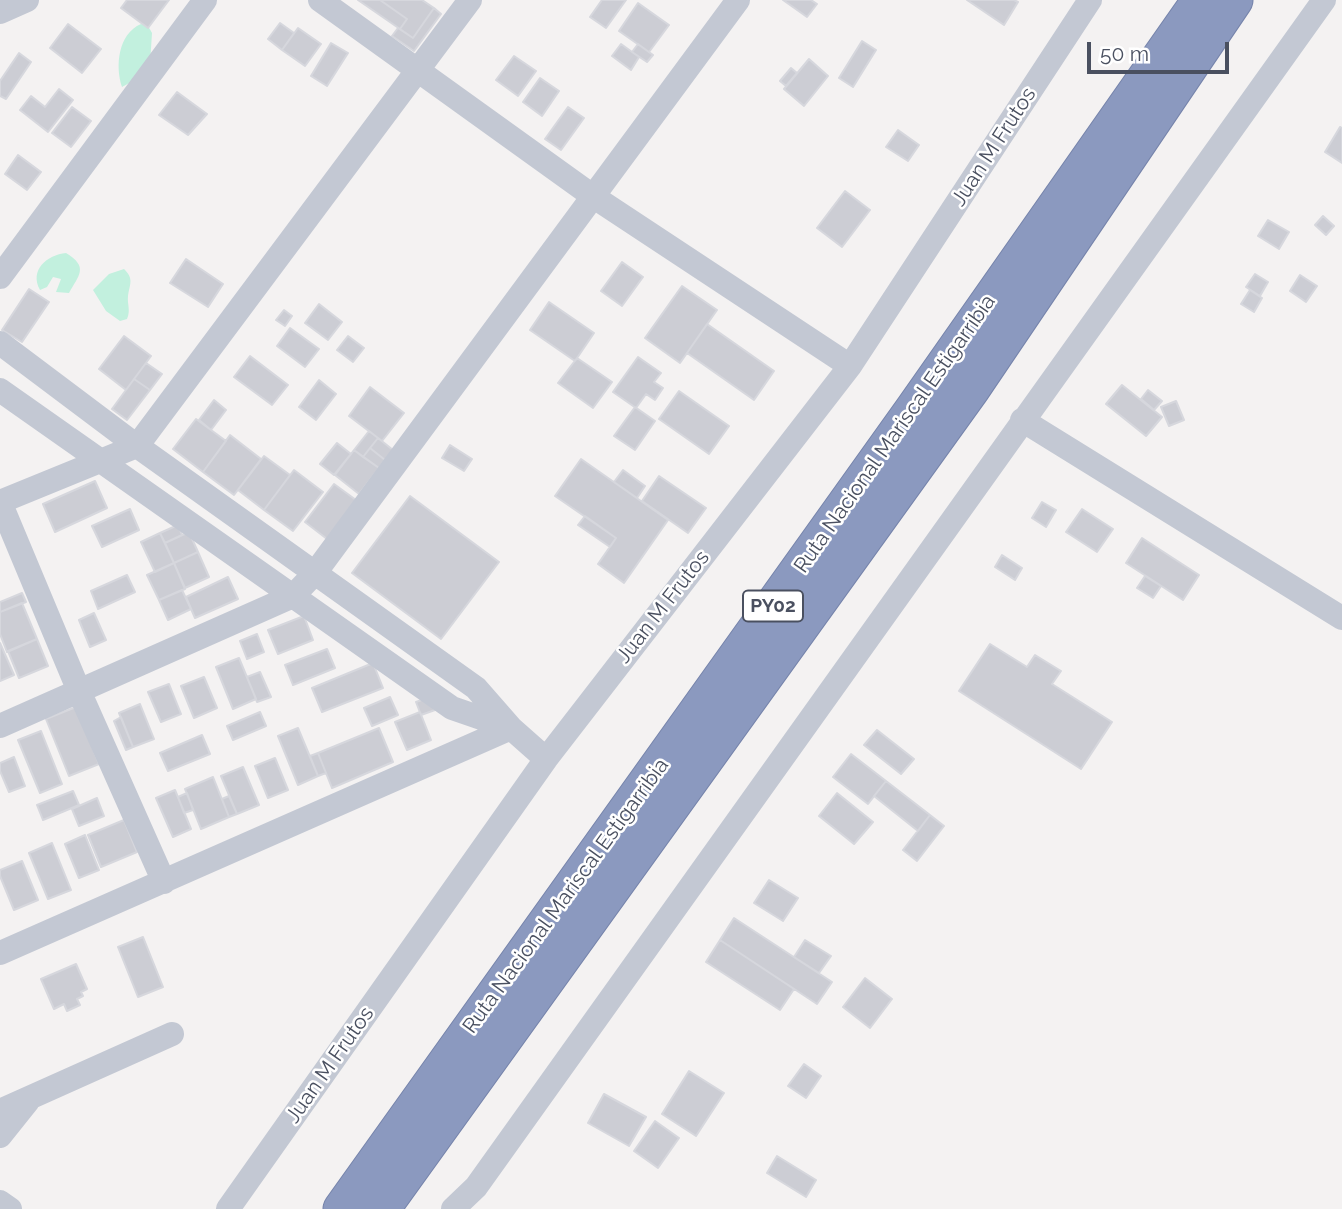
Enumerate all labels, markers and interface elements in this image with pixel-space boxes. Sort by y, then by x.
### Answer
scale bar [1090,28,1232,72]
text: 50 m [1100,41,1149,66]
street label: Juan M Frutos [946,83,1042,211]
street label: Ruta Nacional Mariscal Estigarribia [789,290,1001,578]
street label: Juan M Frutos [611,546,715,668]
road number: PY02 [743,590,803,622]
street label: Ruta Nacional Mariscal Estigarribia [458,754,674,1038]
street label: Juan M Frutos [281,1002,379,1128]

